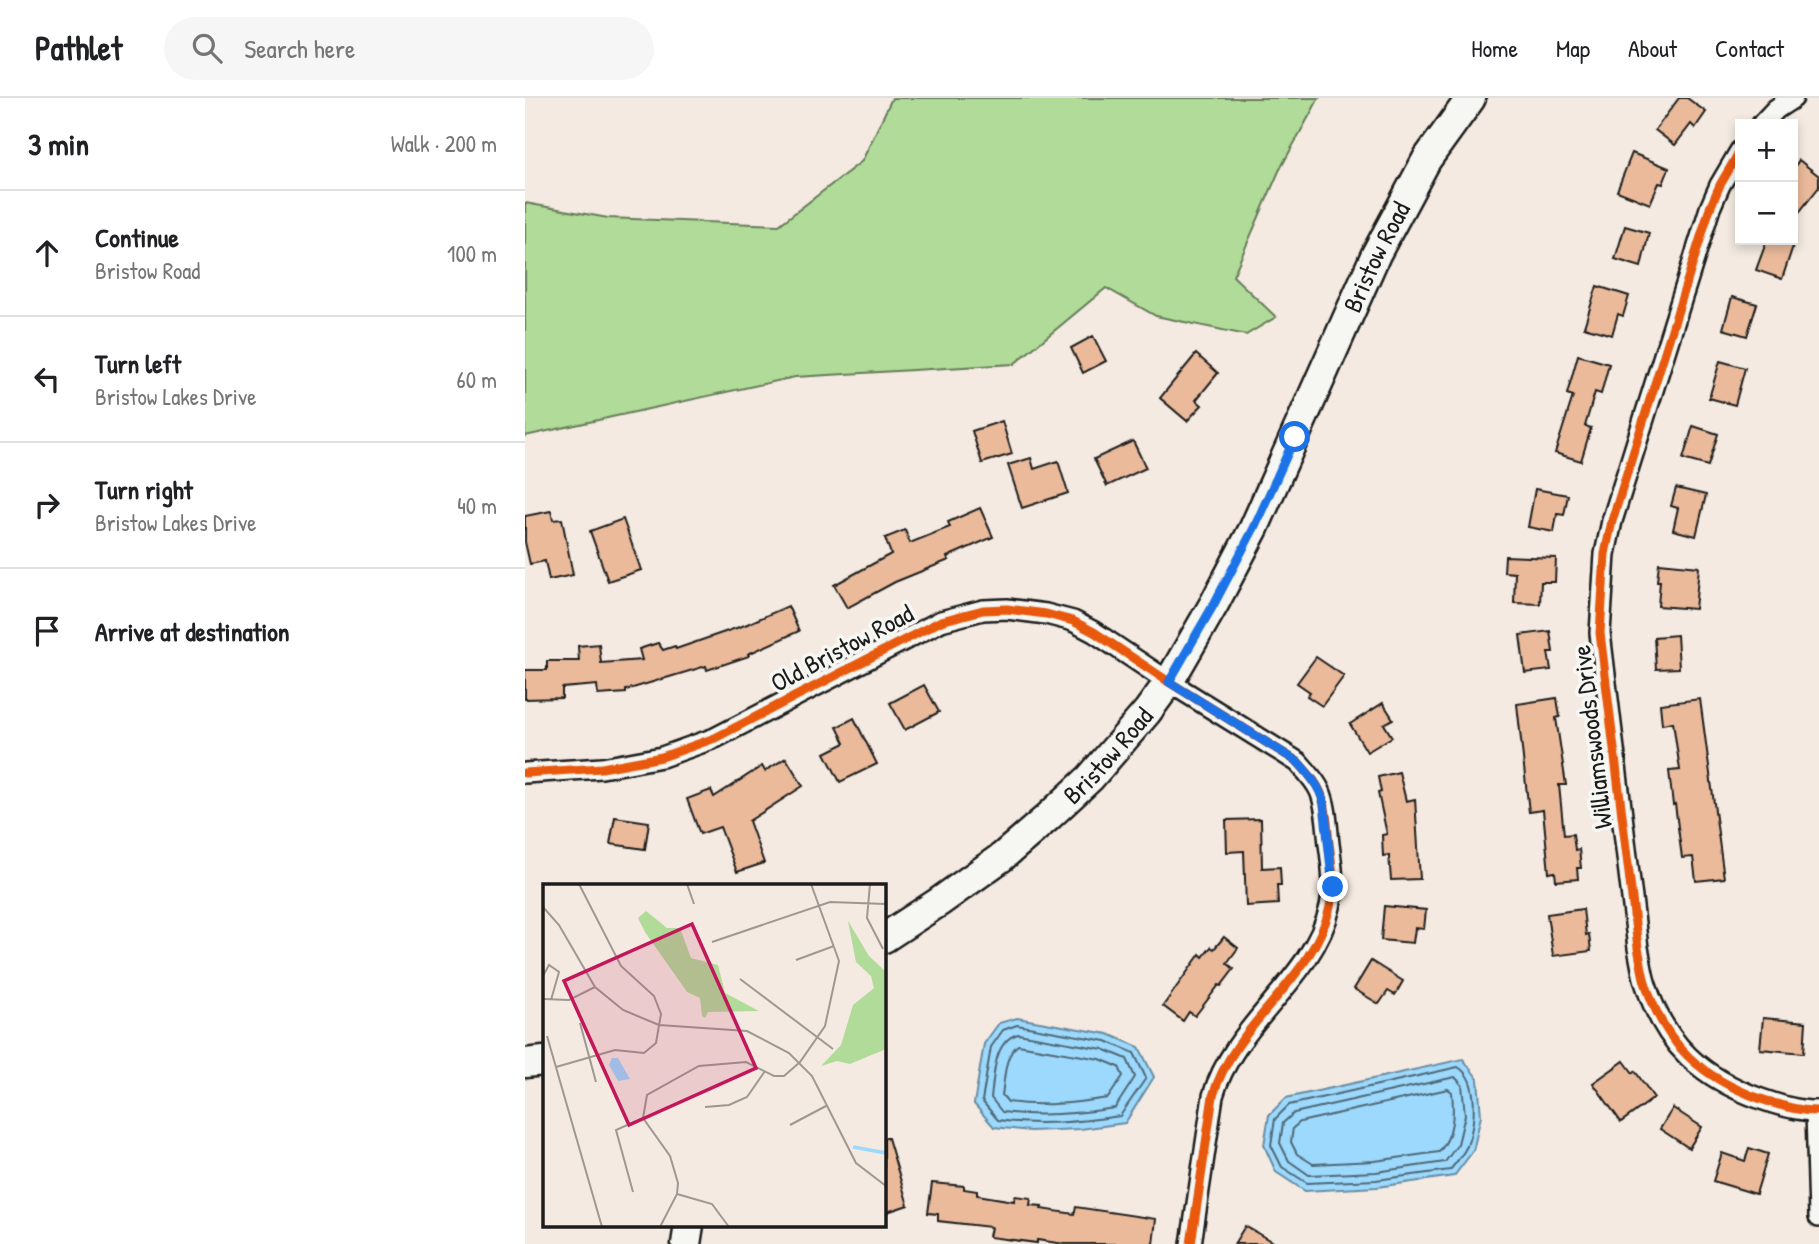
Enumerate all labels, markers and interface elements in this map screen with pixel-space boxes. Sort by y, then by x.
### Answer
search box [164,17,654,80]
text: Pathlet [35,26,122,70]
icon: search [188,29,226,67]
text: Search here [244,31,355,66]
text: Home [1471,32,1518,64]
text: Map [1556,32,1590,64]
text: About [1628,32,1677,64]
text: Contact [1715,32,1784,64]
map controls [1735,119,1798,245]
button: + [1735,119,1798,182]
text: 3 min [28,124,89,164]
text: Walk · 200 m [391,128,497,159]
button: − [1735,182,1798,245]
street label: Bristow Road [1334,195,1418,318]
text: Continue [95,220,179,255]
icon: ahead [28,234,66,272]
text: 100 m [447,238,497,269]
text: Bristow Road [95,255,200,286]
text: Turn left [95,346,181,381]
icon: left [28,360,66,398]
text: 60 m [457,364,497,395]
text: Bristow Lakes Drive [95,381,256,412]
route start [1279,421,1310,452]
text: Turn right [95,472,193,507]
icon: right [28,486,66,524]
text: 40 m [457,490,497,521]
text: Bristow Lakes Drive [95,507,256,538]
street label: Old Bristow Road [764,595,919,700]
icon: arrive [28,612,66,650]
text: Arrive at destination [95,614,290,649]
street label: Williamswoods Drive [1563,643,1620,831]
street label: Bristow Road [1055,700,1160,812]
route end [1317,871,1348,902]
inset map [543,884,885,1226]

